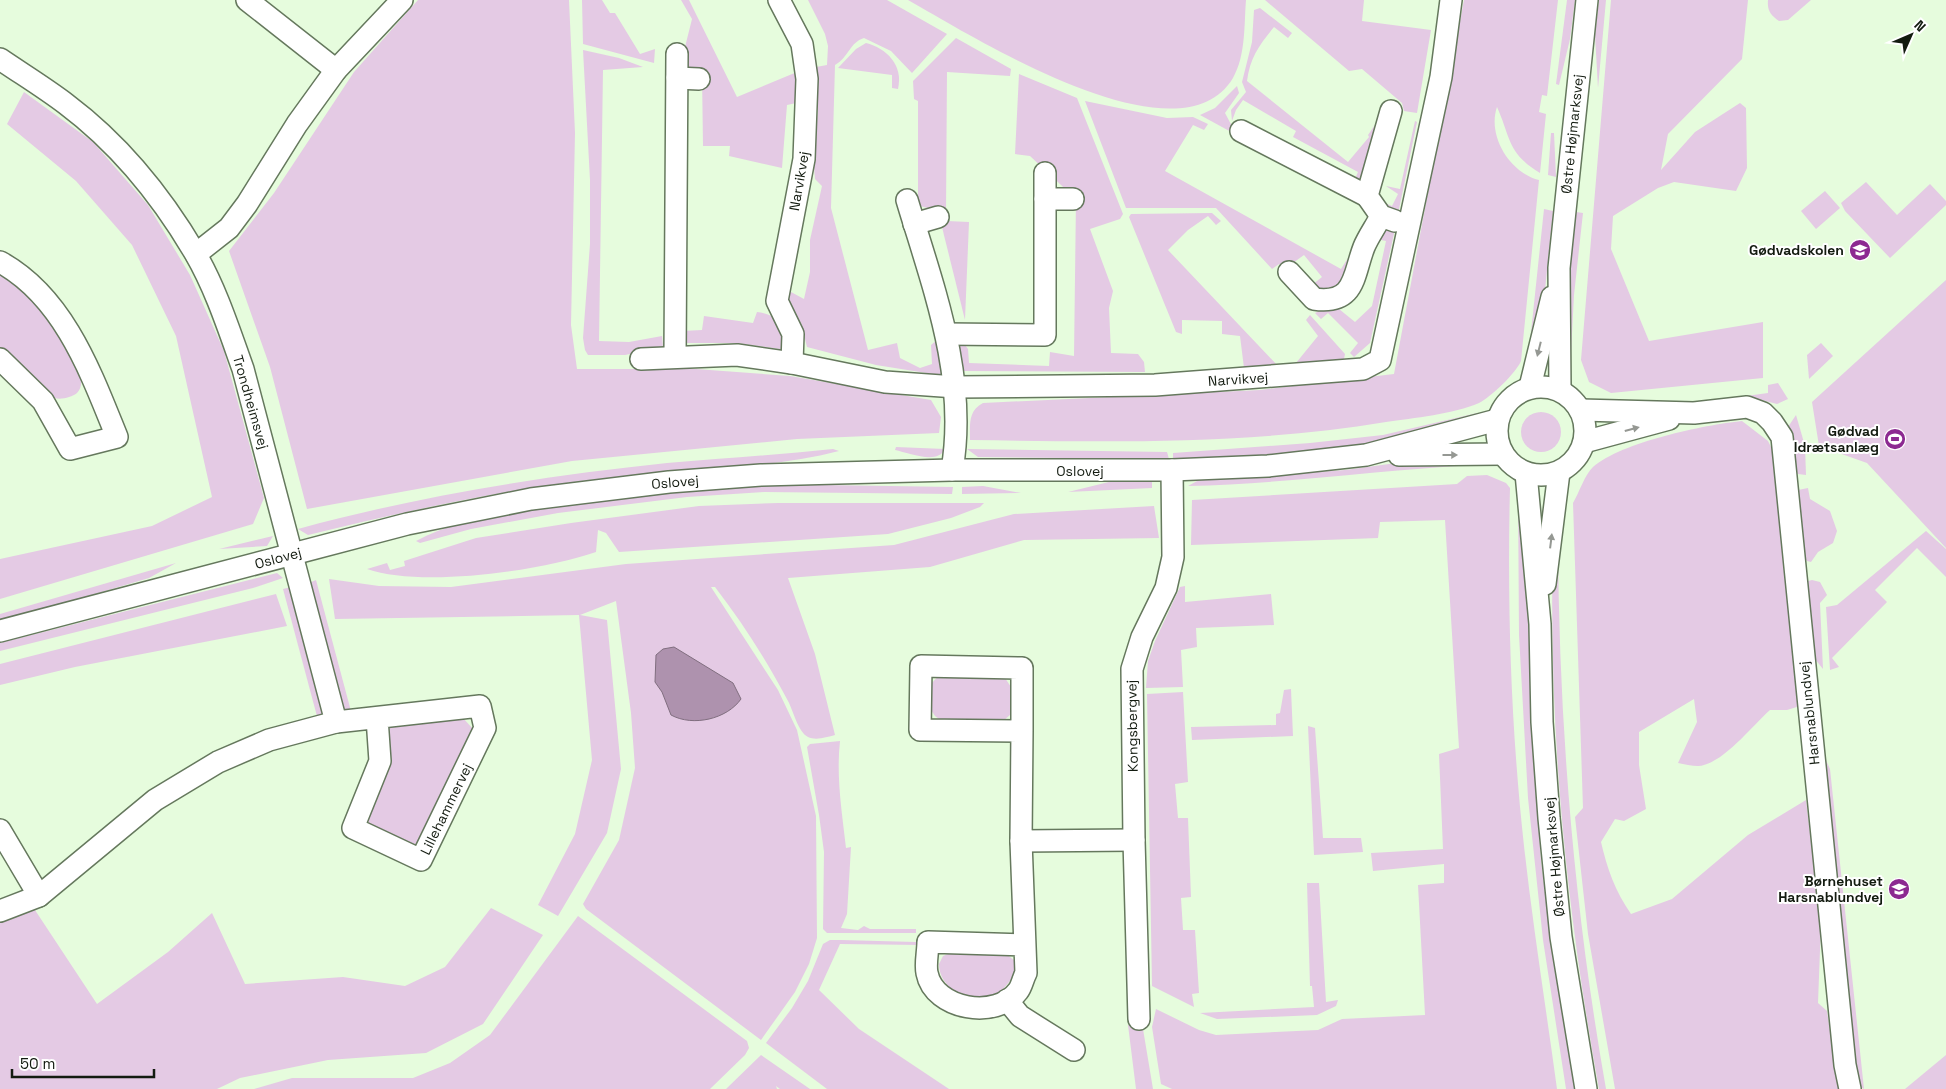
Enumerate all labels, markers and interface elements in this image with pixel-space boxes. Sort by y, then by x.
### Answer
north arrow [1886,10,1936,60]
text: N [1911,16,1930,35]
street label: Østre Højmarksvej [1557,73,1587,195]
street label: Narvikvej [785,150,813,212]
school or university icon: Gødvadskolen [1848,238,1872,262]
place label: Gødvadskolen [1749,241,1844,259]
one-way arrow [1535,342,1543,357]
street label: Trondheimsvej [229,353,273,451]
street label: Narvikvej [1207,368,1269,390]
place label: Gødvad Idrætsanlæg [1794,422,1879,456]
one-way arrow [1624,425,1639,433]
sports icon: Gødvad Idrætsanlæg [1883,427,1907,451]
one-way arrow [1442,450,1458,458]
street label: Oslovej [1056,462,1104,480]
street label: Oslovej [651,471,699,493]
one-way arrow [1547,532,1555,548]
street label: Oslovej [253,543,303,573]
street label: Harsnablundvej [1795,660,1823,766]
street label: Kongsbergvej [1122,680,1142,772]
street label: Lillehammervej [416,760,476,858]
street label: Østre Højmarksvej [1540,796,1568,918]
place label: Børnehuset Harsnablundvej [1778,872,1883,906]
school or university icon: Børnehuset Harsnablundvej [1887,877,1911,901]
scale bar [12,1046,155,1078]
text: 50 m [20,1054,55,1073]

